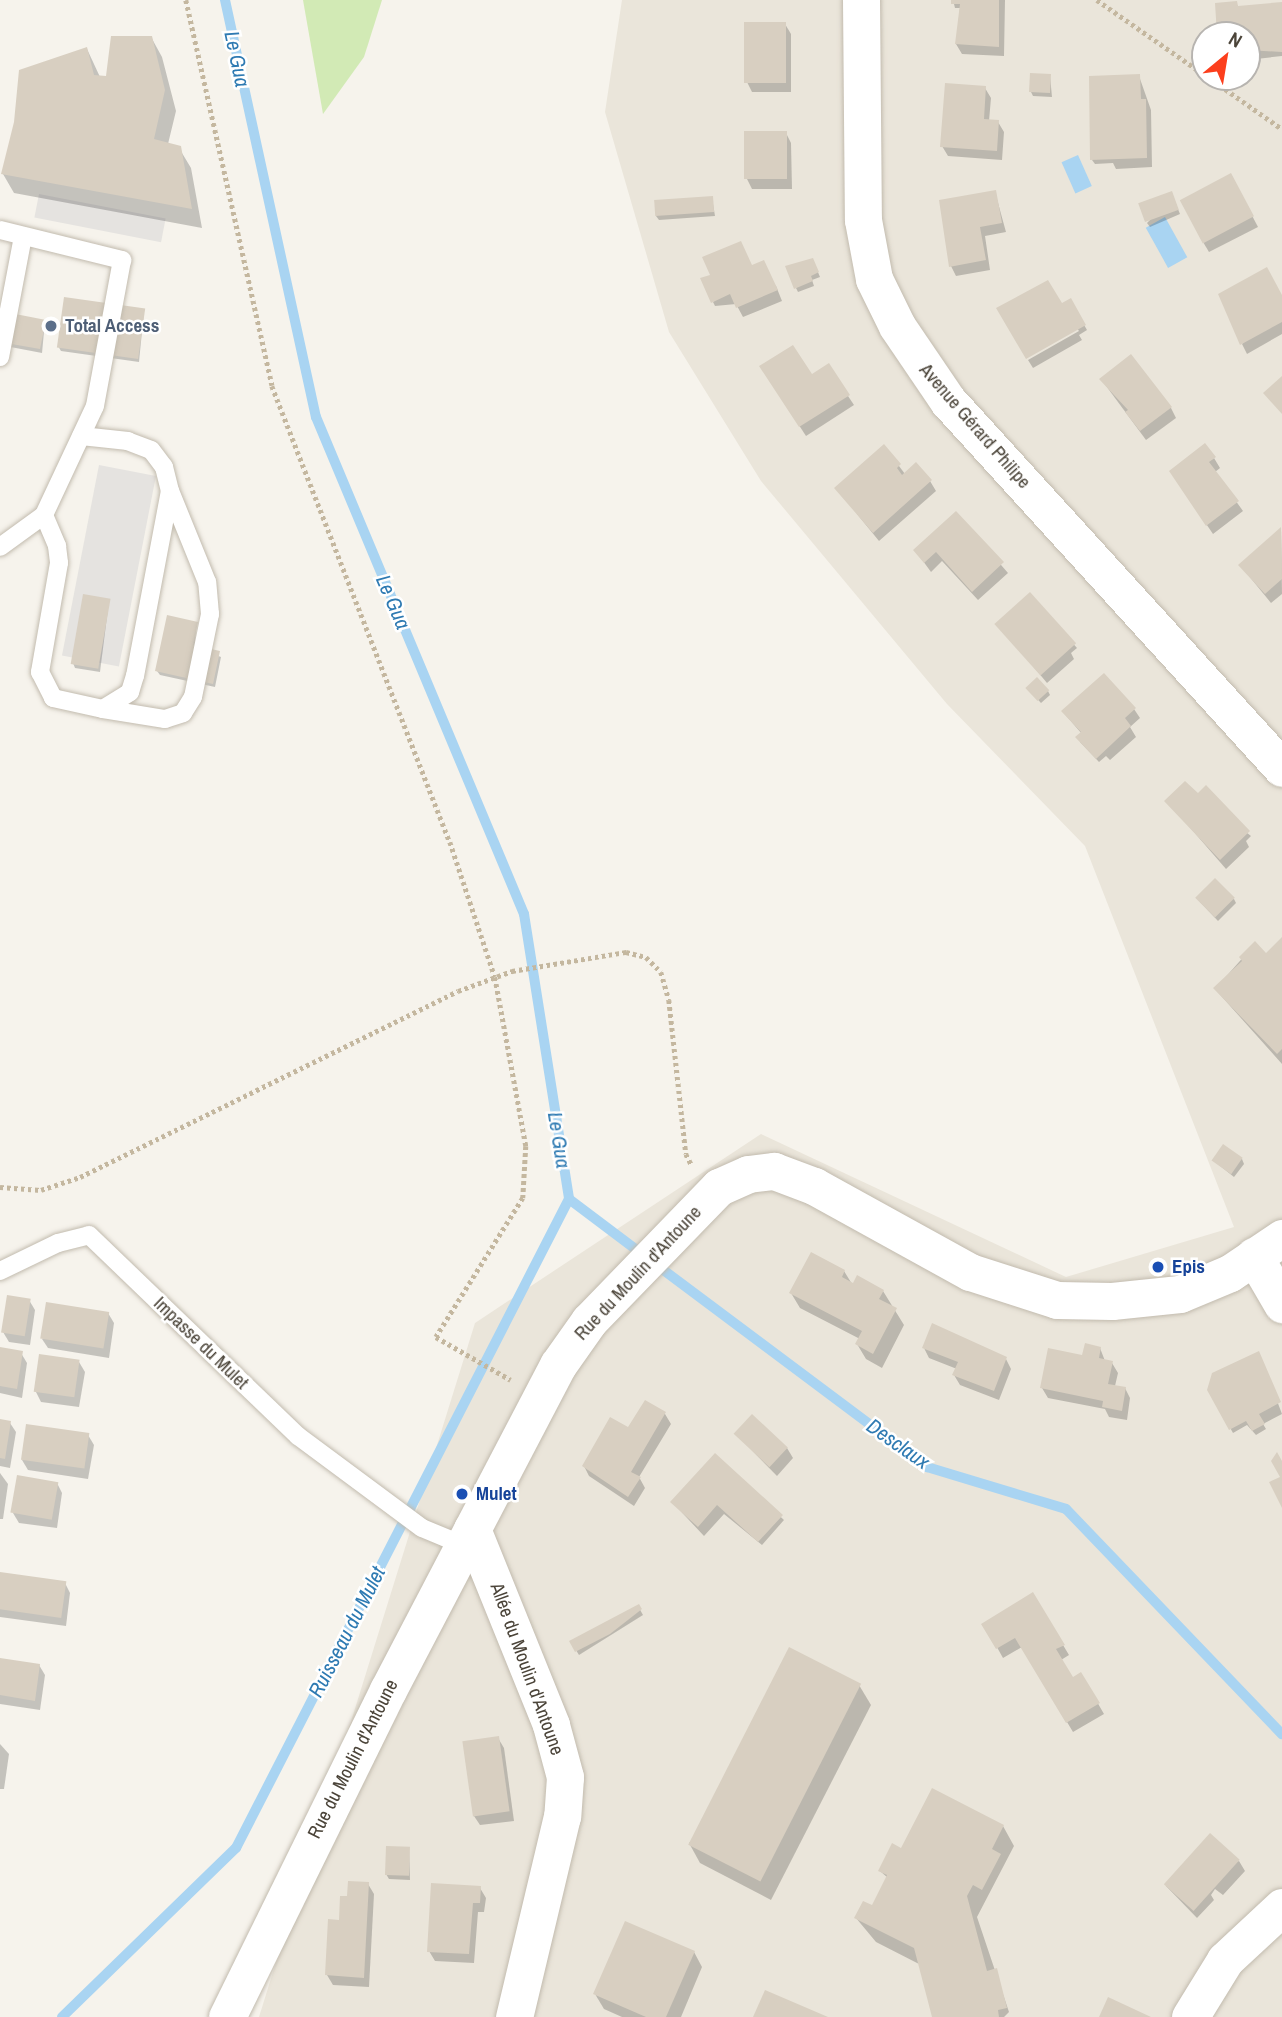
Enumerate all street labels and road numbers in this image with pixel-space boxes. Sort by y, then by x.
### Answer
street label: Avenue Gérard Philipe [914,359,1036,493]
street label: Rue du Moulin d'Antoune [570,1201,706,1345]
street label: Impasse du Mulet [149,1292,253,1394]
street label: Allée du Moulin d'Antoune [485,1580,569,1758]
street label: Rue du Moulin d'Antoune [303,1676,403,1842]

